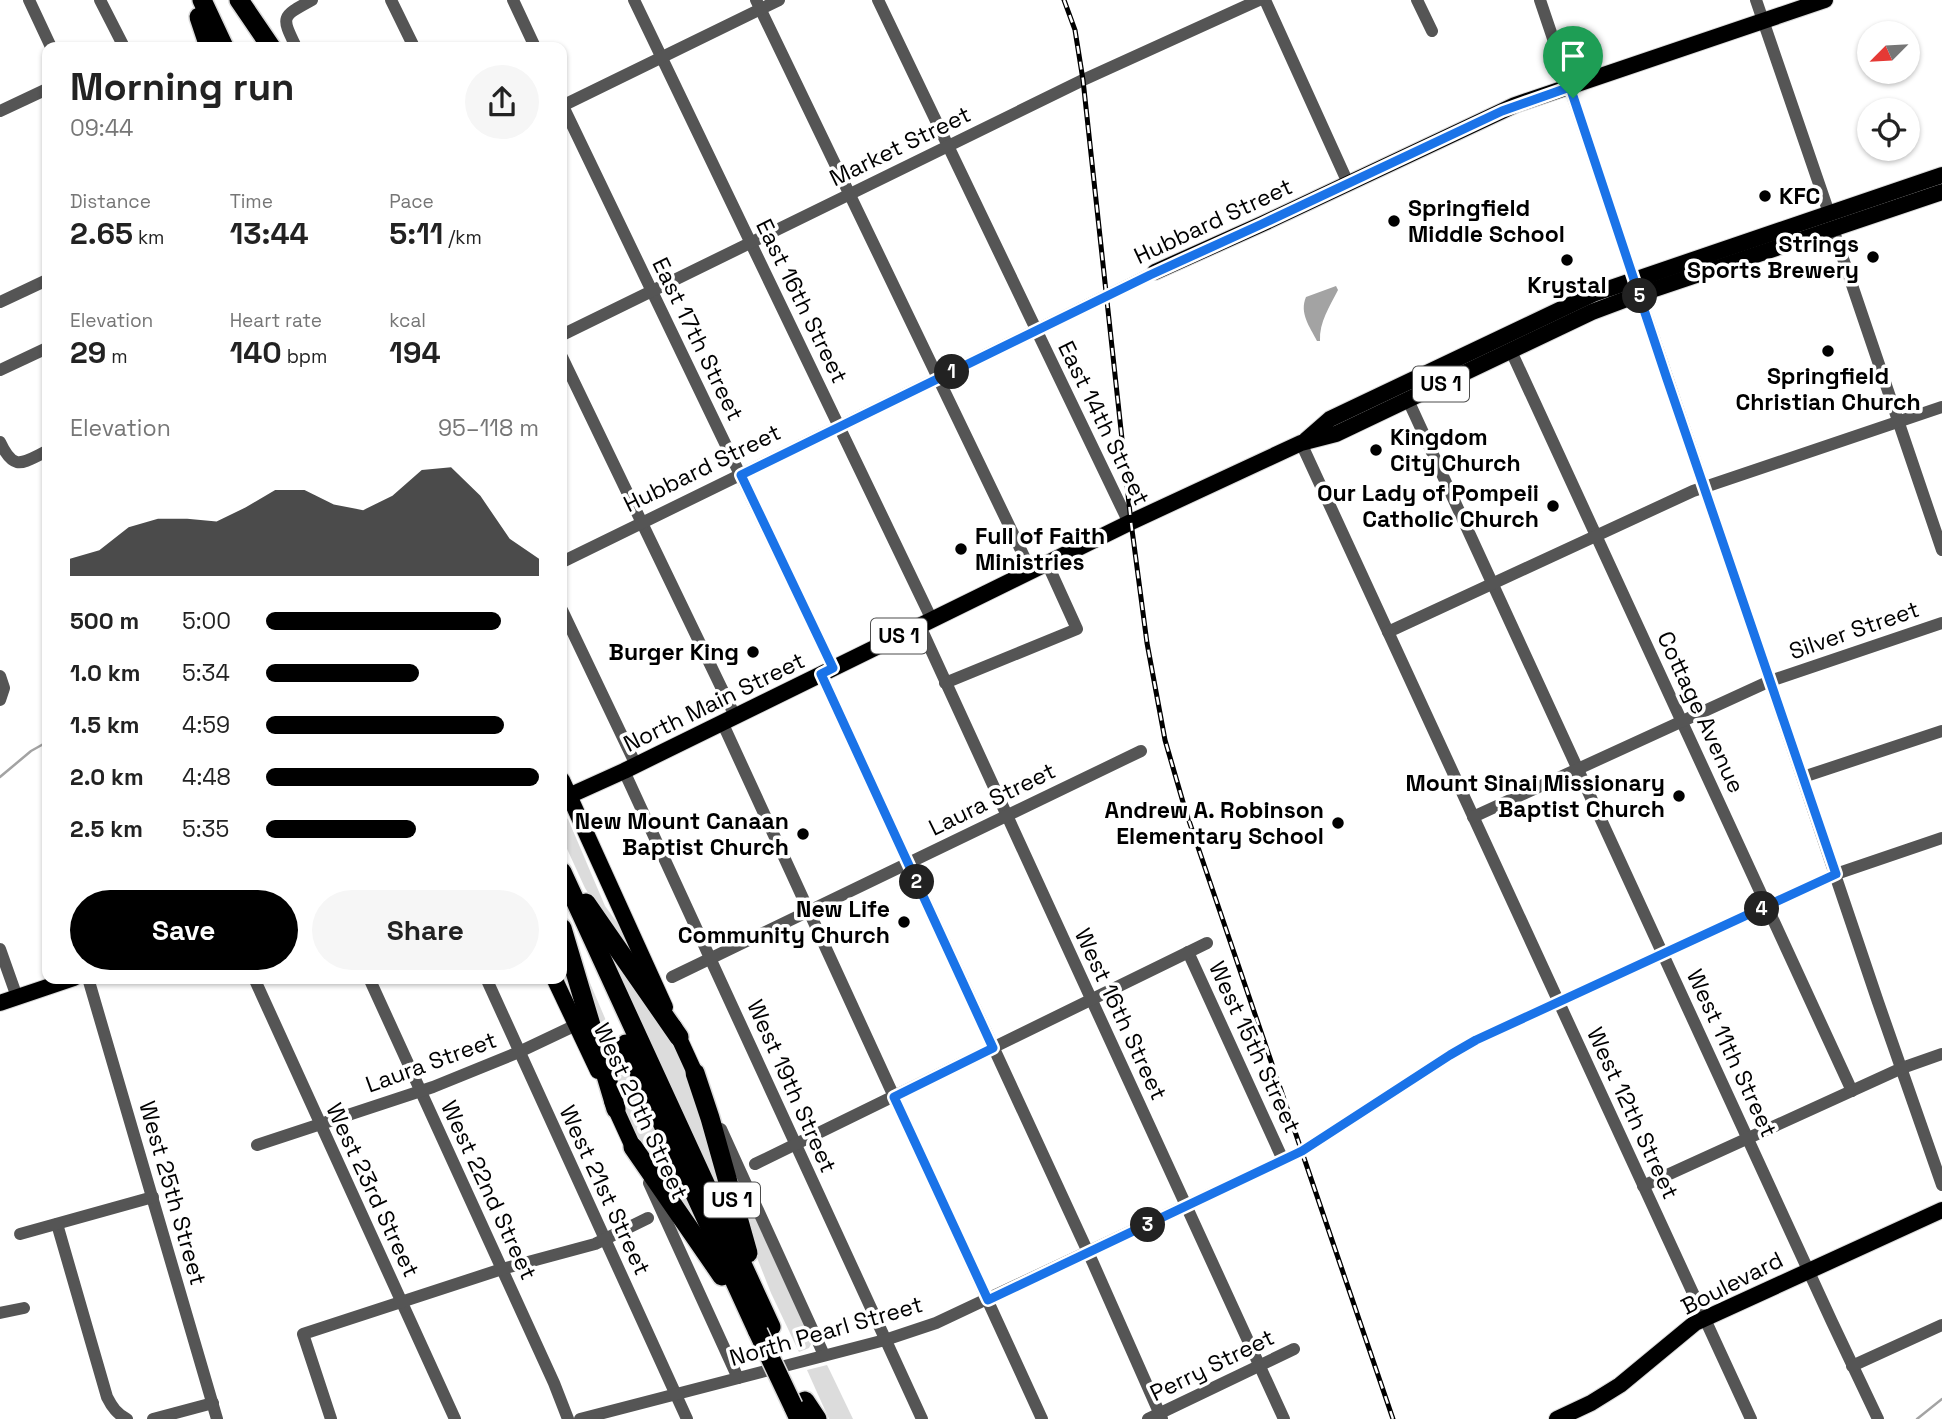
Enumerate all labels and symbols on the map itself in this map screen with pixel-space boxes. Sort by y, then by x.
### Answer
north arrow [1857,21,1920,84]
pin [1543,26,1603,98]
street label: Market Street [824,99,976,193]
street label: Hubbard Street [1129,171,1297,271]
place label: KFC [1779,181,1820,211]
marker: KFC [1757,188,1773,204]
place label: Springfield Middle School [1408,193,1565,249]
marker: Springfield Middle School [1386,213,1402,229]
street label: East 16th Street [749,214,855,388]
place label: Strings Sports Brewery [1687,229,1859,285]
marker: Strings Sports Brewery [1865,249,1881,265]
street label: East 17th Street [646,252,750,426]
marker: Krystal [1559,252,1575,268]
place label: Krystal [1527,270,1607,300]
pin: 5 [1622,278,1658,314]
street label: East 14th Street [1051,336,1157,510]
marker: Springfield Christian Church [1820,343,1836,359]
pin: 1 [934,354,970,390]
place label: Springfield Christian Church [1735,361,1921,417]
road number: US 1 [1413,366,1469,402]
street label: Hubbard Street [618,417,786,519]
place label: Kingdom City Church [1390,422,1521,478]
marker: Kingdom City Church [1368,442,1384,458]
place label: Our Lady of Pompeii Catholic Church [1317,478,1539,534]
marker: Our Lady of Pompeii Catholic Church [1545,498,1561,514]
place label: Full of Faith Ministries [975,521,1105,577]
marker: Full of Faith Ministries [953,541,969,557]
street label: Silver Street [1785,594,1923,666]
road number: US 1 [871,618,927,654]
street label: Cottage Avenue [1650,626,1752,798]
place label: Burger King [609,637,739,667]
marker: Burger King [745,644,761,660]
street label: North Main Street [619,645,809,759]
street label: Laura Street [924,755,1060,843]
place label: Mount Sinai Missionary Baptist Church [1405,768,1665,824]
marker: Mount Sinai Missionary Baptist Church [1671,788,1687,804]
place label: Andrew A. Robinson Elementary School [1105,795,1324,851]
place label: New Mount Canaan Baptist Church [575,806,789,862]
marker: Andrew A. Robinson Elementary School [1330,815,1346,831]
marker: New Mount Canaan Baptist Church [795,826,811,842]
pin: 2 [900,864,934,900]
pin: 4 [1744,892,1780,926]
place label: New Life Community Church [678,894,890,950]
marker: New Life Community Church [896,914,912,930]
street label: West 16th Street [1068,923,1174,1105]
street label: West 15th Street [1202,956,1308,1138]
street label: West 11th Street [1680,964,1784,1142]
street label: West 19th Street [740,995,844,1177]
street label: West 20th Street [587,1018,695,1204]
street label: West 12th Street [1580,1022,1686,1204]
street label: Laura Street [361,1024,501,1100]
street label: West 22nd Street [434,1095,544,1285]
street label: West 25th Street [132,1097,214,1289]
street label: West 23rd Street [320,1098,426,1282]
street label: West 21st Street [553,1100,657,1280]
road number: US 1 [704,1182,760,1218]
pin: 3 [1130,1208,1166,1242]
street label: Boulevard [1676,1245,1788,1321]
street label: North Pearl Street [726,1289,926,1373]
street label: Perry Street [1145,1322,1279,1408]

